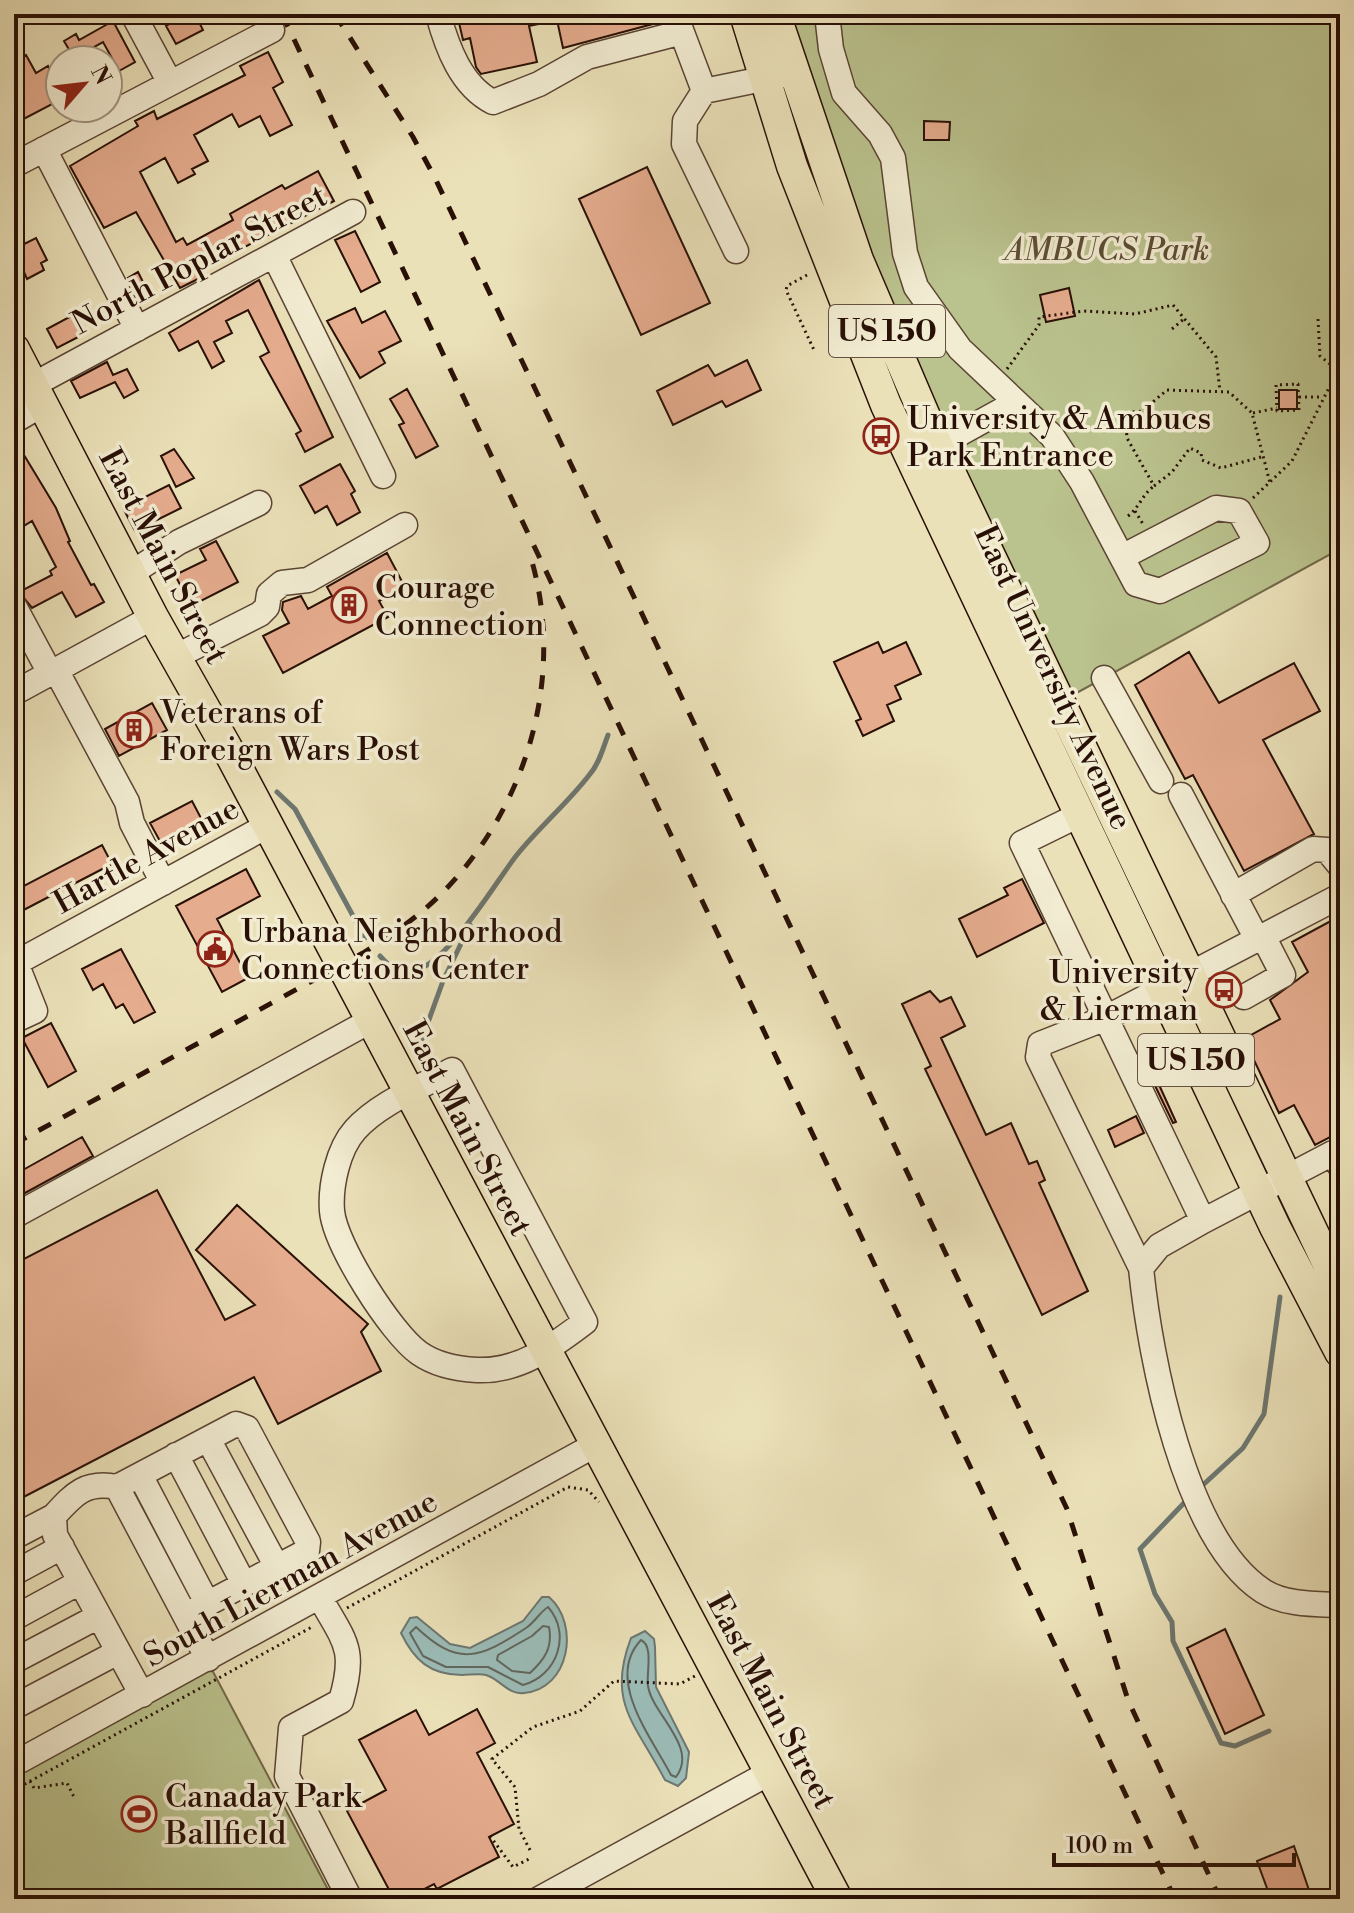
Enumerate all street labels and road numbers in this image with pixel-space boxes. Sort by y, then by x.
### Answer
street label: North Poplar Street [65,176,334,344]
road number: US 150 [829,305,945,357]
street label: East Main Street [90,442,237,671]
street label: East University Avenue [965,519,1141,836]
street label: Hartle Avenue [47,788,246,923]
street label: East Main Street [394,1014,541,1243]
road number: US 150 [1138,1034,1254,1086]
street label: South Lierman Avenue [137,1481,444,1676]
street label: East Main Street [698,1587,845,1816]

